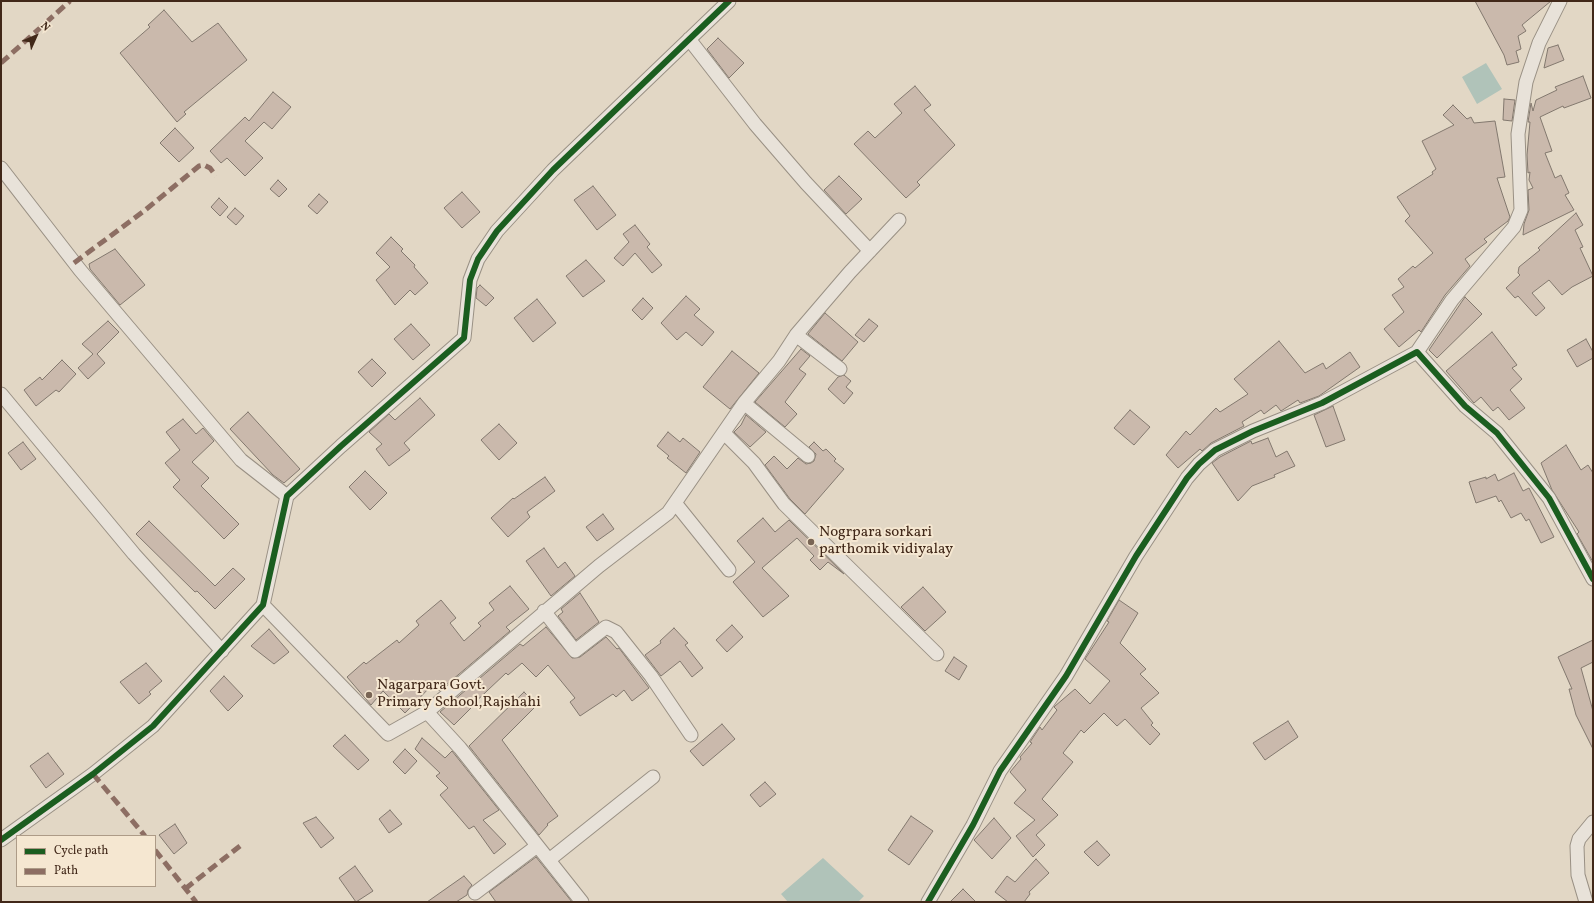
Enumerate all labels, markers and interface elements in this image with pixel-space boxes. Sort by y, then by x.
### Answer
north arrow [16,16,56,56]
text: N [37,19,53,35]
place label: Nogrpara sorkari parthomik vidiyalay [819,524,953,559]
marker: Nogrpara sorkari parthomik vidiyalay [806,537,816,547]
place label: Nagarpara Govt. Primary School,Rajshahi [377,677,541,712]
marker: Nagarpara Govt. Primary School,Rajshahi [364,690,374,700]
legend [16,835,156,887]
text: Cycle path [54,843,109,859]
text: Path [54,863,78,879]

